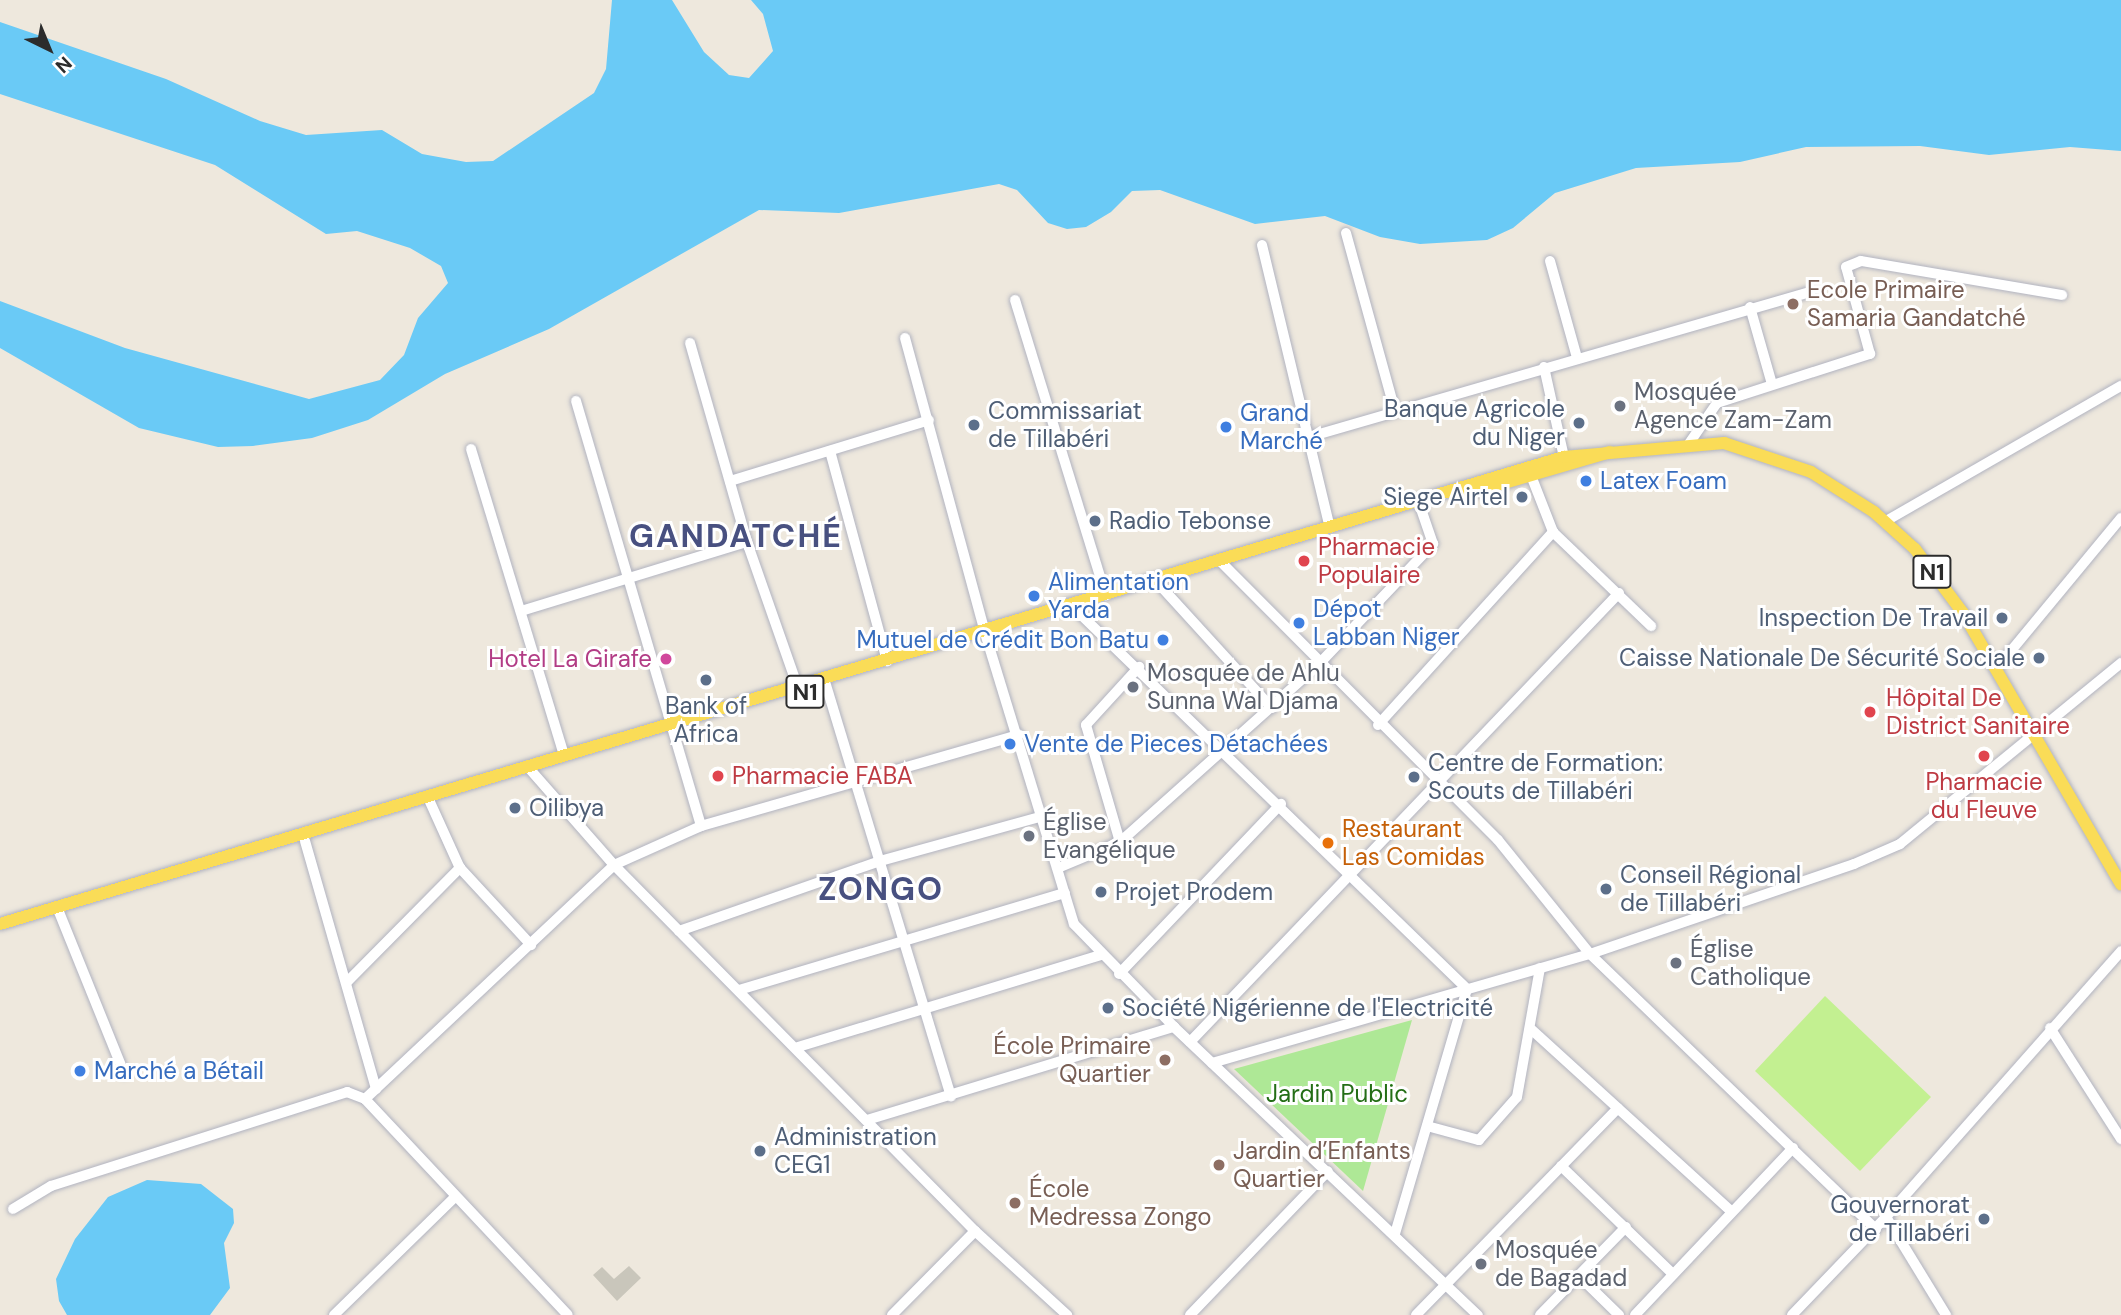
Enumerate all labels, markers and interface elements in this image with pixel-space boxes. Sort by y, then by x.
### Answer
north arrow [14,14,84,84]
text: N [50,51,77,79]
place label: Ecole Primaire Samaria Gandatché [1807,276,2026,332]
marker: Ecole Primaire Samaria Gandatché [1785,296,1801,312]
place label: Mosquée Agence Zam-Zam [1634,378,1832,434]
place label: Banque Agricole du Niger [1384,395,1565,451]
place label: Commissariat de Tillabéri [988,397,1142,453]
marker: Mosquée Agence Zam-Zam [1612,398,1628,414]
place label: Grand Marché [1240,399,1323,455]
marker: Banque Agricole du Niger [1571,415,1587,431]
marker: Commissariat de Tillabéri [966,417,982,433]
marker: Grand Marché [1218,419,1234,435]
place label: Latex Foam [1600,467,1727,495]
marker: Latex Foam [1578,473,1594,489]
place label: Siege Airtel [1383,483,1508,511]
marker: Siege Airtel [1514,489,1530,505]
place label: Radio Tebonse [1109,507,1271,535]
marker: Radio Tebonse [1087,513,1103,529]
district label: GANDATCHÉ [630,517,842,555]
place label: Pharmacie Populaire [1318,533,1435,589]
road number: N1 [1911,552,1953,592]
marker: Pharmacie Populaire [1296,553,1312,569]
place label: Alimentation Yarda [1048,568,1189,624]
marker: Alimentation Yarda [1026,588,1042,604]
place label: Dépot Labban Niger [1313,595,1460,651]
place label: Inspection De Travail [1759,604,1988,632]
marker: Inspection De Travail [1994,610,2010,626]
marker: Dépot Labban Niger [1291,615,1307,631]
place label: Mutuel de Crédit Bon Batu [856,626,1149,654]
marker: Mutuel de Crédit Bon Batu [1155,632,1171,648]
place label: Caisse Nationale De Sécurité Sociale [1619,644,2025,672]
place label: Hotel La Girafe [488,645,652,673]
marker: Caisse Nationale De Sécurité Sociale [2031,650,2047,666]
marker: Hotel La Girafe [658,651,674,667]
place label: Mosquée de Ahlu Sunna Wal Djama [1147,659,1340,715]
marker: Bank of Africa [698,672,714,688]
road number: N1 [784,672,826,712]
marker: Mosquée de Ahlu Sunna Wal Djama [1125,679,1141,695]
place label: Hôpital De District Sanitaire [1886,684,2070,740]
place label: Bank of Africa [665,692,747,748]
marker: Hôpital De District Sanitaire [1860,702,1880,722]
place label: Vente de Pieces Détachées [1024,730,1328,758]
marker: Vente de Pieces Détachées [1002,736,1018,752]
marker: Pharmacie du Fleuve [1976,748,1992,764]
place label: Centre de Formation: Scouts de Tillabéri [1428,749,1663,805]
place label: Pharmacie FABA [732,762,913,790]
marker: Pharmacie FABA [710,768,726,784]
place label: Pharmacie du Fleuve [1925,768,2043,824]
marker: Centre de Formation: Scouts de Tillabéri [1406,769,1422,785]
place label: Oilibya [529,794,604,822]
marker: Oilibya [507,800,523,816]
place label: Église Evangélique [1043,808,1176,864]
place label: Restaurant Las Comidas [1342,815,1485,871]
marker: Église Evangélique [1021,828,1037,844]
marker: Restaurant Las Comidas [1320,835,1336,851]
place label: Conseil Régional de Tillabéri [1620,861,1801,917]
district label: ZONGO [819,870,943,908]
place label: Projet Prodem [1115,878,1273,906]
marker: Conseil Régional de Tillabéri [1598,881,1614,897]
marker: Projet Prodem [1093,884,1109,900]
place label: Église Catholique [1690,935,1811,991]
marker: Église Catholique [1668,955,1684,971]
place label: Société Nigérienne de l'Electricité [1122,994,1493,1022]
marker: Société Nigérienne de l'Electricité [1100,1000,1116,1016]
place label: École Primaire Quartier [993,1032,1151,1088]
marker: École Primaire Quartier [1157,1052,1173,1068]
place label: Marché a Bétail [94,1057,264,1085]
marker: Marché a Bétail [72,1063,88,1079]
park label: Jardin Public [1266,1080,1408,1108]
place label: Administration CEG1 [774,1123,937,1179]
place label: Jardin d’Enfants Quartier [1233,1137,1411,1193]
marker: Administration CEG1 [752,1143,768,1159]
marker: Jardin d’Enfants Quartier [1211,1157,1227,1173]
place label: École Medressa Zongo [1029,1175,1212,1231]
place label: Gouvernorat de Tillabéri [1830,1191,1970,1247]
marker: École Medressa Zongo [1007,1195,1023,1211]
marker: Gouvernorat de Tillabéri [1976,1211,1992,1227]
place label: Mosquée de Bagadad [1495,1236,1627,1292]
marker: Mosquée de Bagadad [1473,1256,1489,1272]

